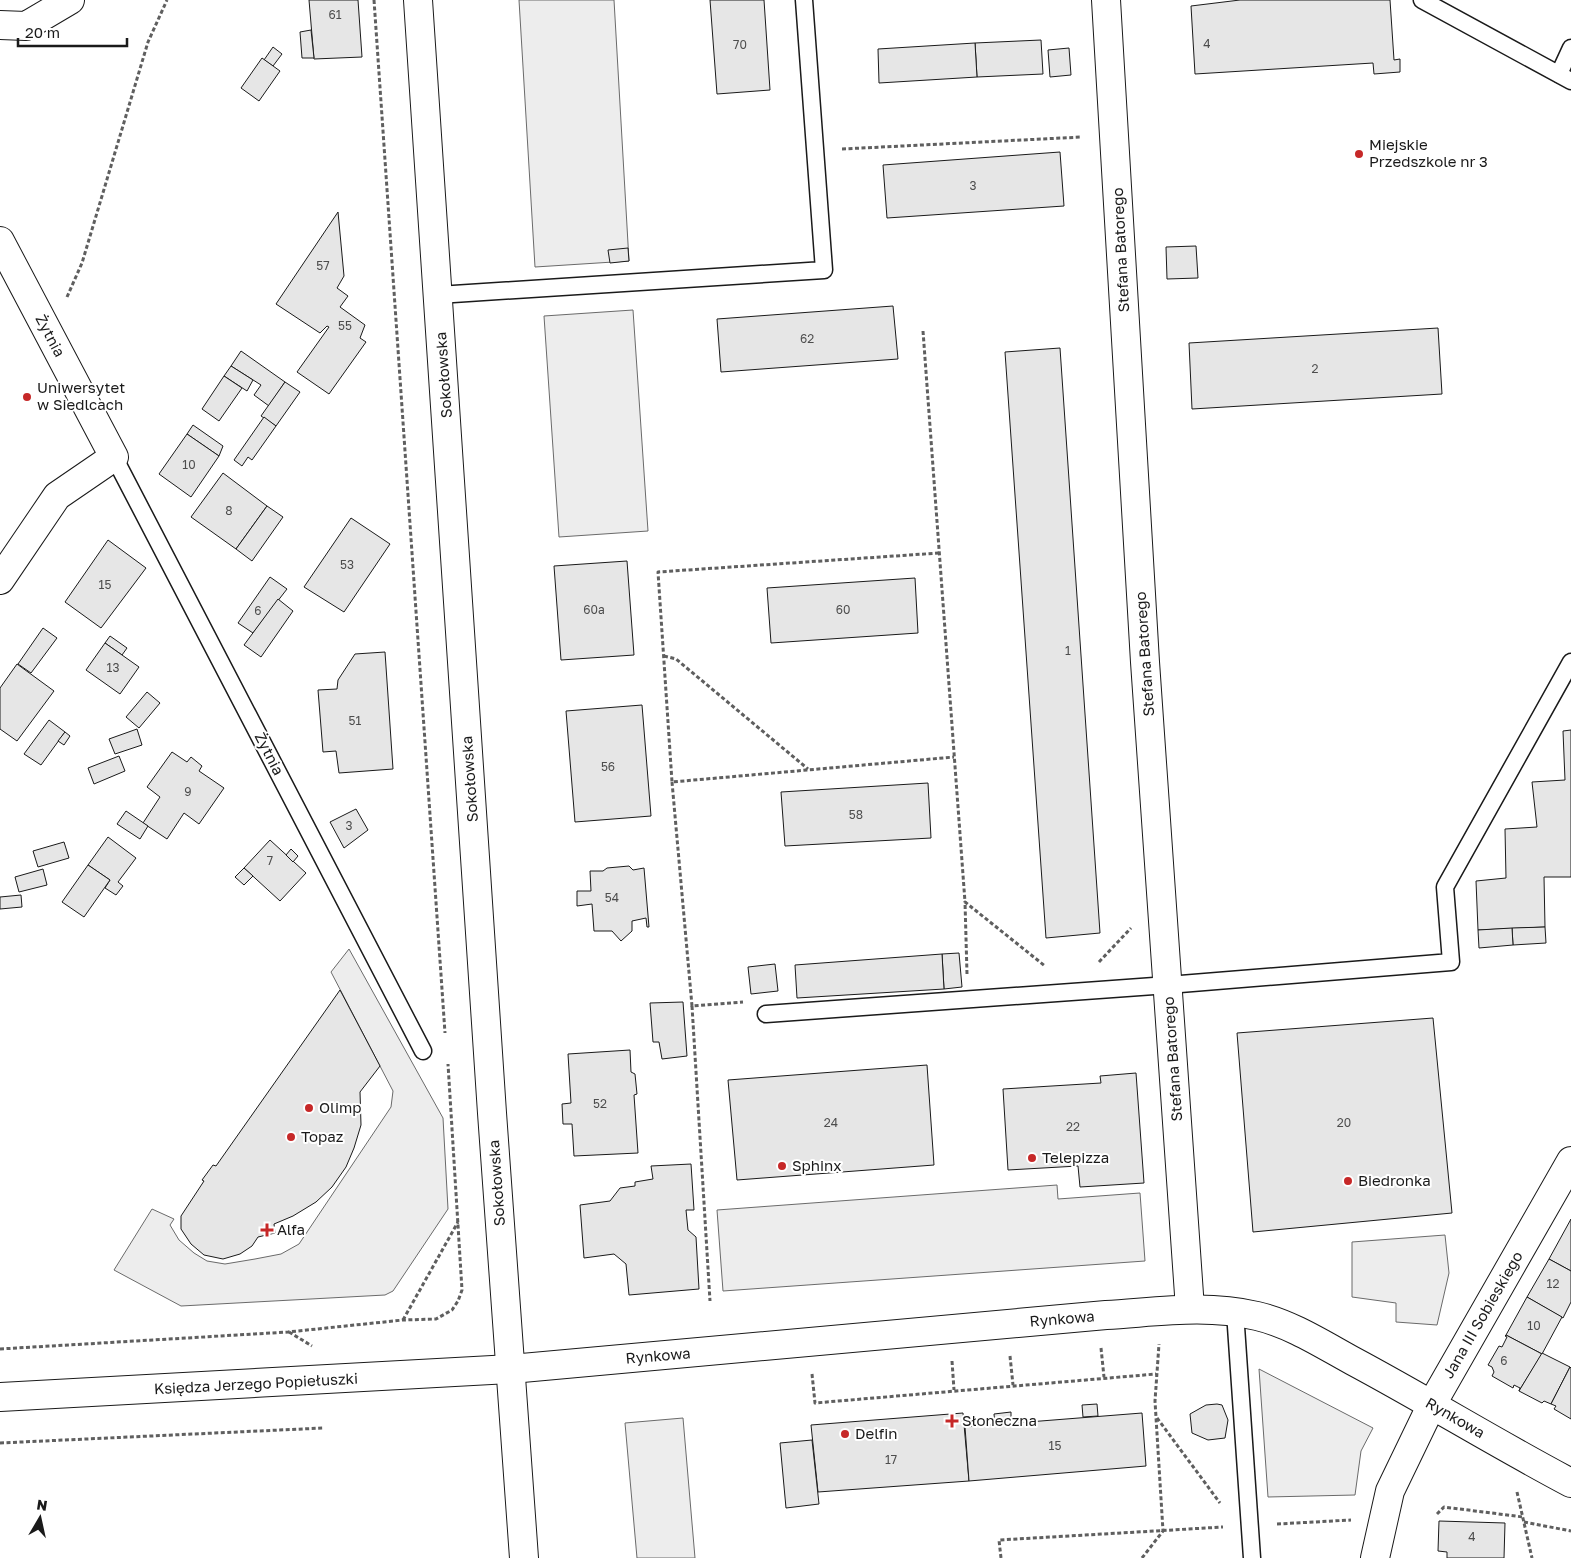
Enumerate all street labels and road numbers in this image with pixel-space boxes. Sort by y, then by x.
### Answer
street label: Stefana Batorego [1108,187,1132,313]
street label: Żytnia [32,311,69,360]
street label: Sokołowska [431,331,455,419]
street label: Stefana Batorego [1131,591,1157,717]
street label: Żytnia [252,729,288,778]
street label: Sokołowska [457,735,481,823]
street label: Stefana Batorego [1159,996,1185,1122]
street label: Sokołowska [484,1139,508,1227]
street label: Jana III Sobieskiego [1438,1248,1526,1381]
street label: Rynkowa [1029,1306,1095,1330]
street label: Rynkowa [625,1343,691,1367]
street label: Księdza Jerzego Popiełuszki [153,1369,358,1397]
street label: Rynkowa [1423,1393,1488,1441]

